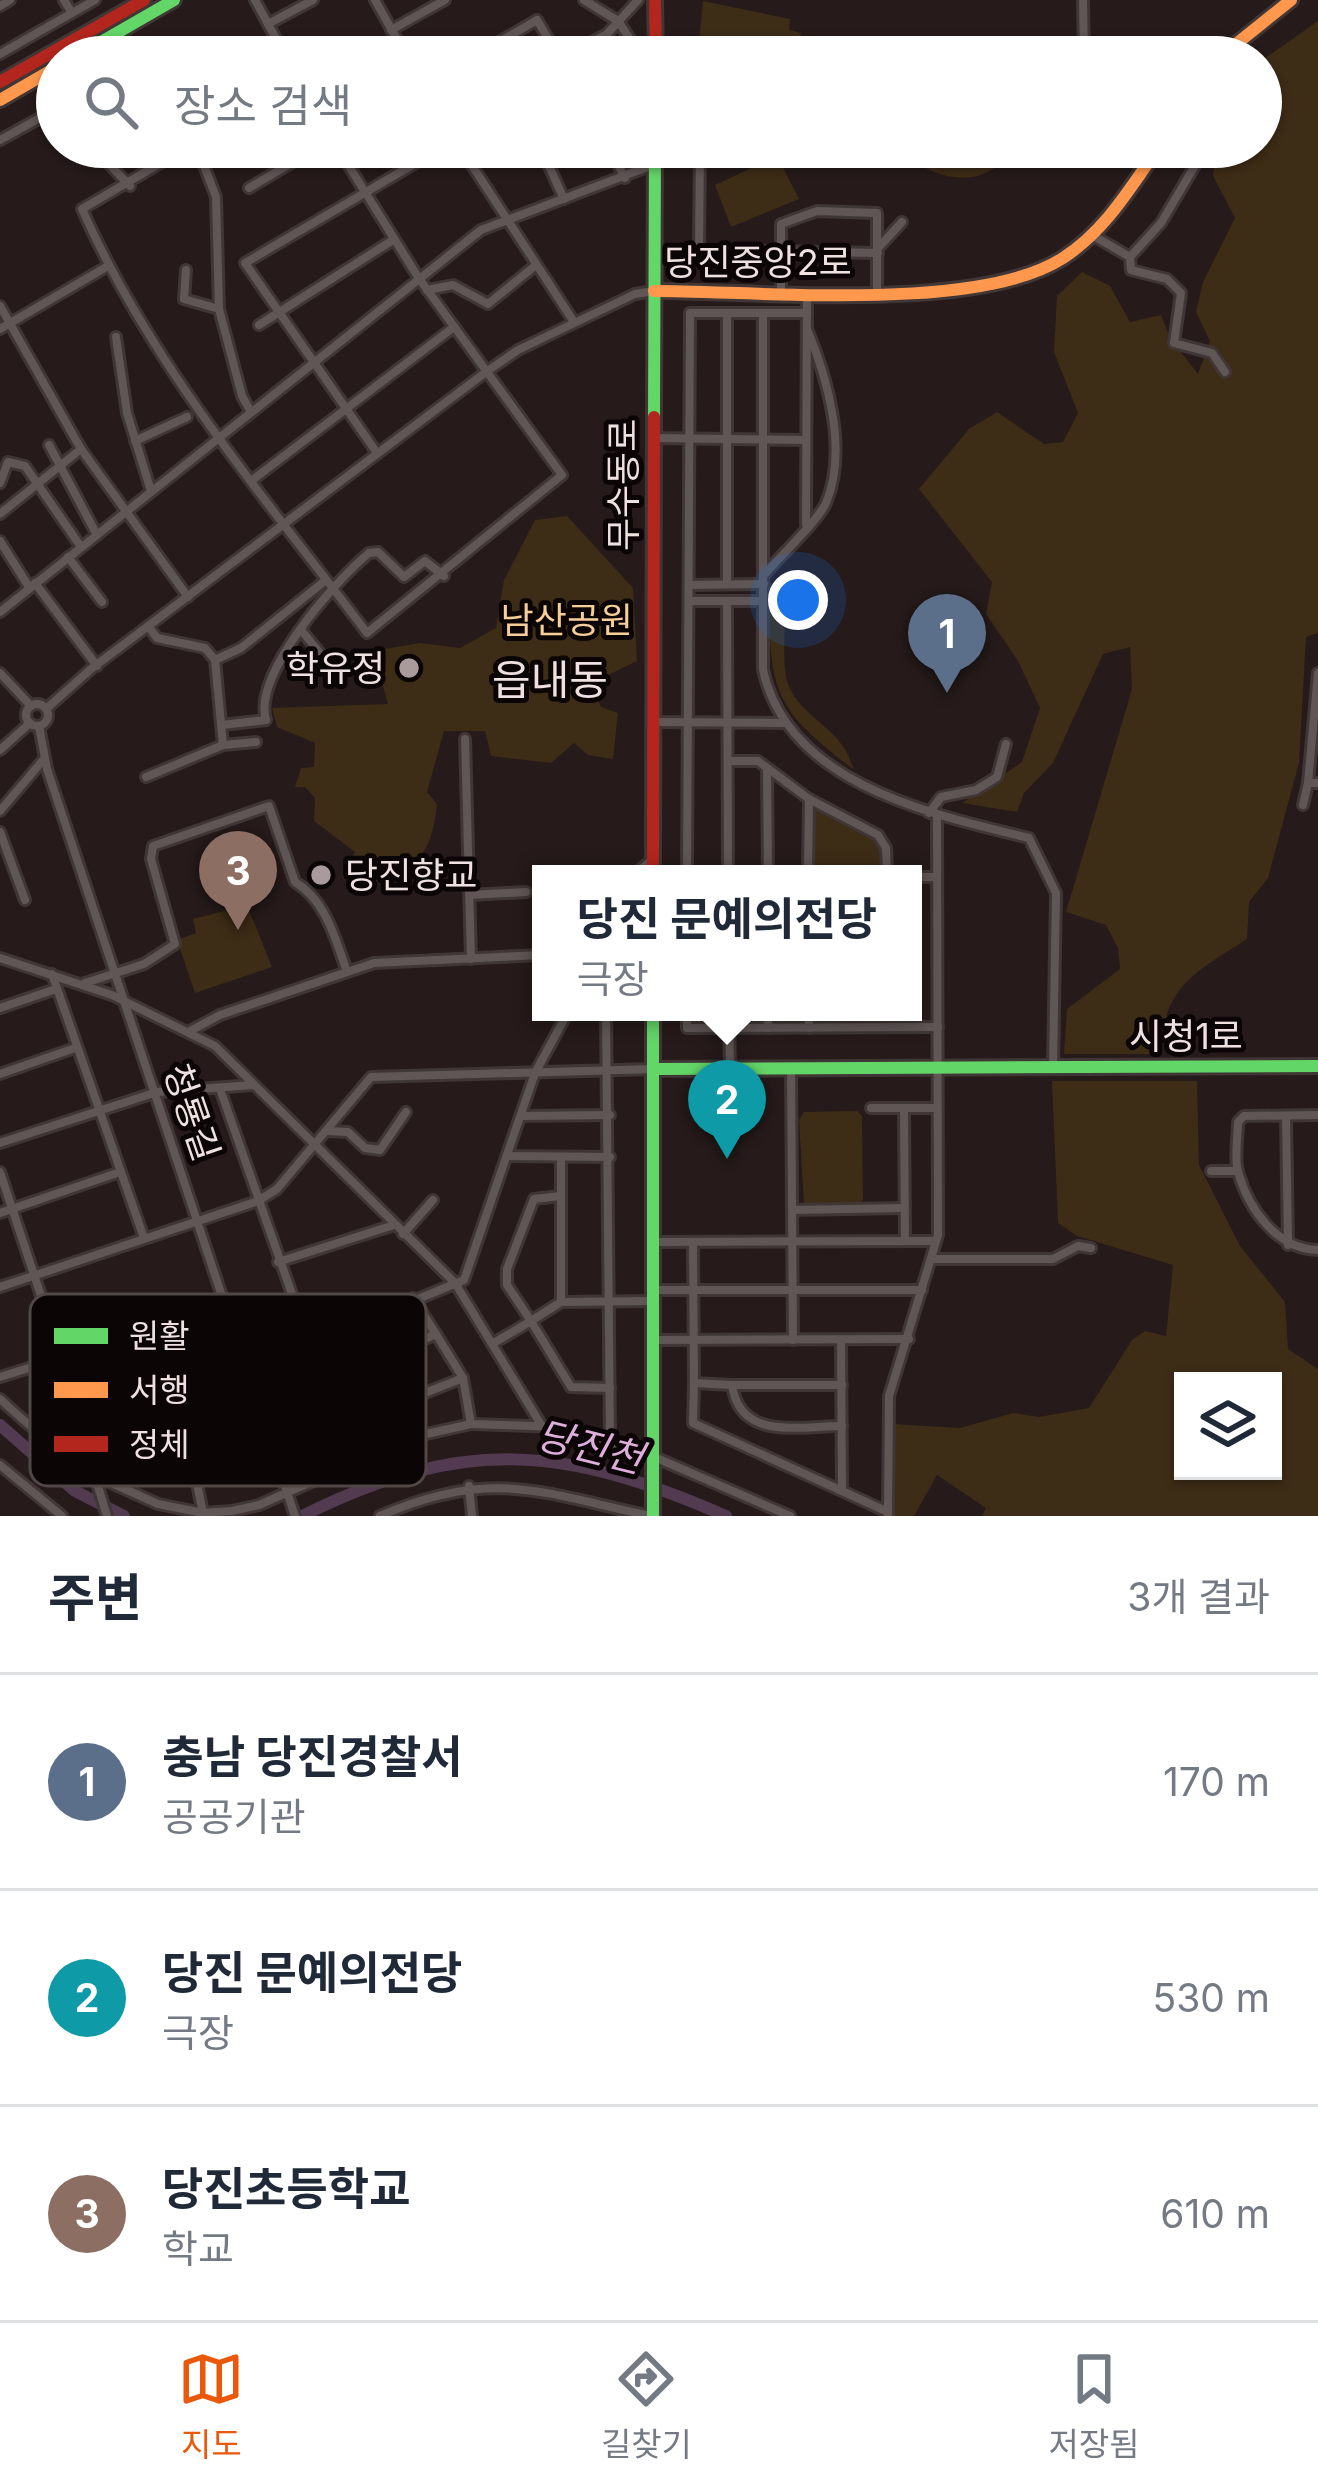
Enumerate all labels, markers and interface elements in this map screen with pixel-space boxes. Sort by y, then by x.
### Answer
search box [36,36,1282,168]
icon: search [78,69,144,135]
text: 장소 검색 [174,78,352,133]
street label: 당진중앙2로 [664,240,852,284]
street label: 무수동로 [601,419,645,551]
your location [768,570,828,630]
pin: 1 [908,594,986,693]
park label: 남산공원 [501,598,633,642]
place label: 학유정 [286,646,385,690]
district label: 읍내동 [492,654,608,705]
marker: 학유정 [396,655,422,681]
pin: 3 [199,831,277,930]
place label: 당진향교 [345,853,477,897]
marker: 당진향교 [308,862,334,888]
popup [532,865,922,1021]
text: 당진 문예의전당 [577,891,877,946]
text: 극장 [577,955,649,1002]
street label: 시청1로 [1129,1014,1243,1058]
street label: 청룡길 [155,1058,229,1166]
pin: 2 [688,1060,766,1159]
legend [30,1294,426,1486]
text: 원활 [129,1316,190,1356]
text: 서행 [129,1370,190,1410]
map controls [1174,1372,1282,1480]
button: layers [1174,1372,1282,1480]
water label: 당진천 [532,1410,652,1483]
text: 정체 [129,1424,190,1464]
text: 주변 [48,1567,142,1628]
text: 3개 결과 [1127,1573,1270,1620]
text: 충남 당진경찰서 [162,1729,462,1784]
text: 1 [79,1758,95,1805]
text: 170 m [1163,1758,1270,1805]
text: 공공기관 [162,1793,306,1840]
text: 당진 문예의전당 [162,1945,462,2000]
text: 2 [75,1974,99,2021]
text: 530 m [1152,1974,1270,2021]
text: 극장 [162,2009,234,2056]
text: 당진초등학교 [162,2161,410,2216]
text: 3 [74,2190,100,2237]
text: 610 m [1160,2190,1270,2237]
text: 학교 [162,2225,234,2272]
tab: 지도 [178,2346,244,2466]
tab: 길찾기 [601,2346,692,2466]
tab: 저장됨 [1049,2346,1140,2466]

